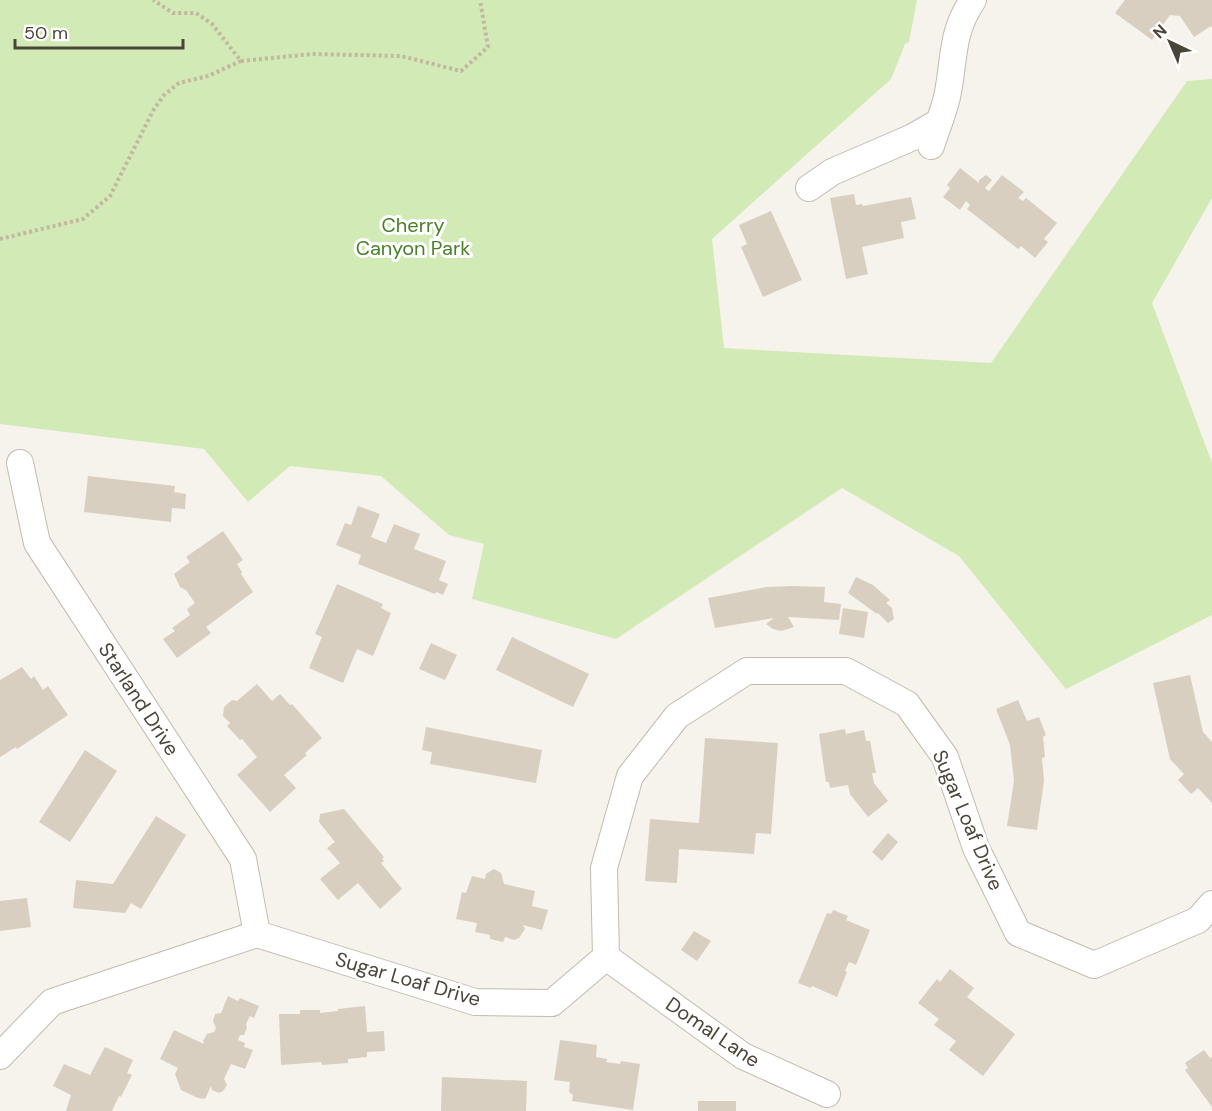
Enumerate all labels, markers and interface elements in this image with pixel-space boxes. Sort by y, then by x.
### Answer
scale bar [15,12,183,50]
north arrow [1140,12,1200,72]
text: N [1148,20,1171,43]
text: 50 m [24,21,68,45]
park label: Cherry Canyon Park [356,212,470,261]
street label: Starland Drive [93,638,185,760]
street label: Sugar Loaf Drive [927,746,1009,894]
street label: Sugar Loaf Drive [332,946,484,1012]
street label: Domal Lane [661,991,765,1073]

